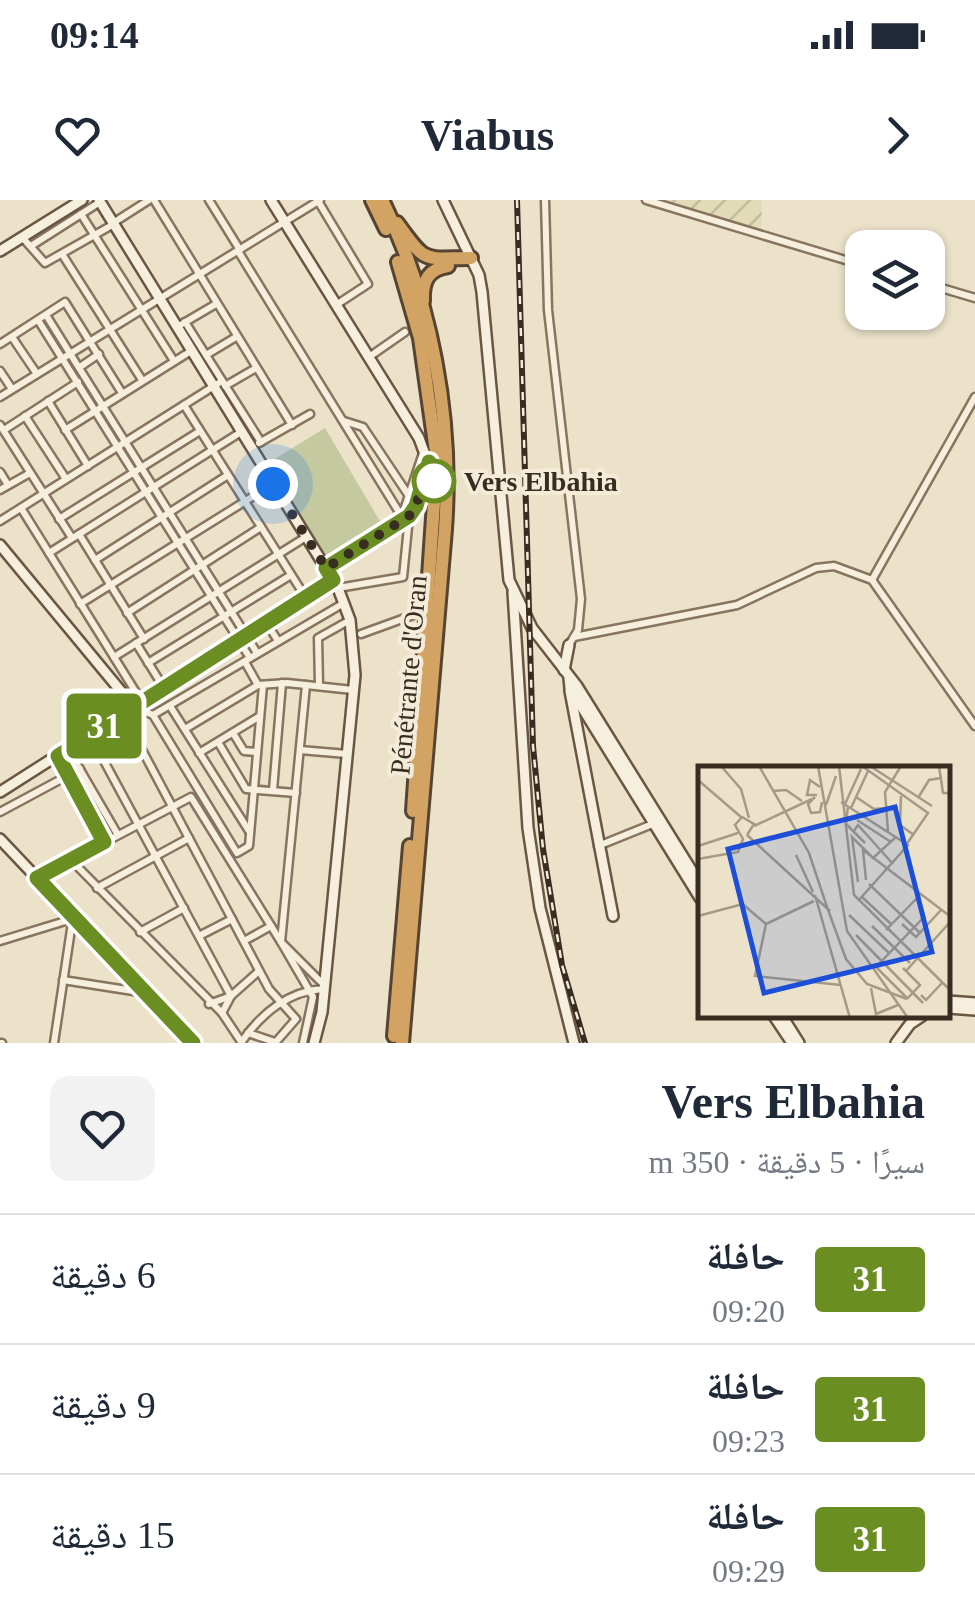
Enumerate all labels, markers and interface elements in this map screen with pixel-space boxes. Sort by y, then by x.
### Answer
text: 09:14 [50,14,139,56]
icon: heart [50,108,105,163]
icon: forward [870,108,925,163]
text: Viabus [421,110,554,160]
map controls [845,230,945,330]
button: layers [845,230,945,330]
your location [248,459,298,509]
marker: Vers Elbahia [413,460,455,502]
place label: Vers Elbahia [464,466,618,497]
street label: Pénétrante d'Oran [384,574,433,776]
line badge: 31 [59,694,149,758]
text: 31 [87,707,122,746]
inset map [698,766,950,1018]
text: Vers Elbahia [661,1075,925,1128]
button: heart [50,1076,155,1181]
text: سيرًا · 5 دقيقة · 350 m [649,1144,925,1180]
text: حافلة [706,1235,785,1277]
text: 6 دقيقة [50,1254,156,1296]
text: 31 [853,1260,888,1299]
text: 09:20 [712,1293,785,1329]
text: حافلة [706,1365,785,1407]
text: 9 دقيقة [50,1384,156,1426]
text: 31 [853,1390,888,1429]
text: 09:23 [712,1423,785,1459]
text: حافلة [706,1495,785,1537]
text: 15 دقيقة [50,1514,175,1556]
text: 31 [853,1520,888,1559]
text: 09:29 [712,1553,785,1589]

